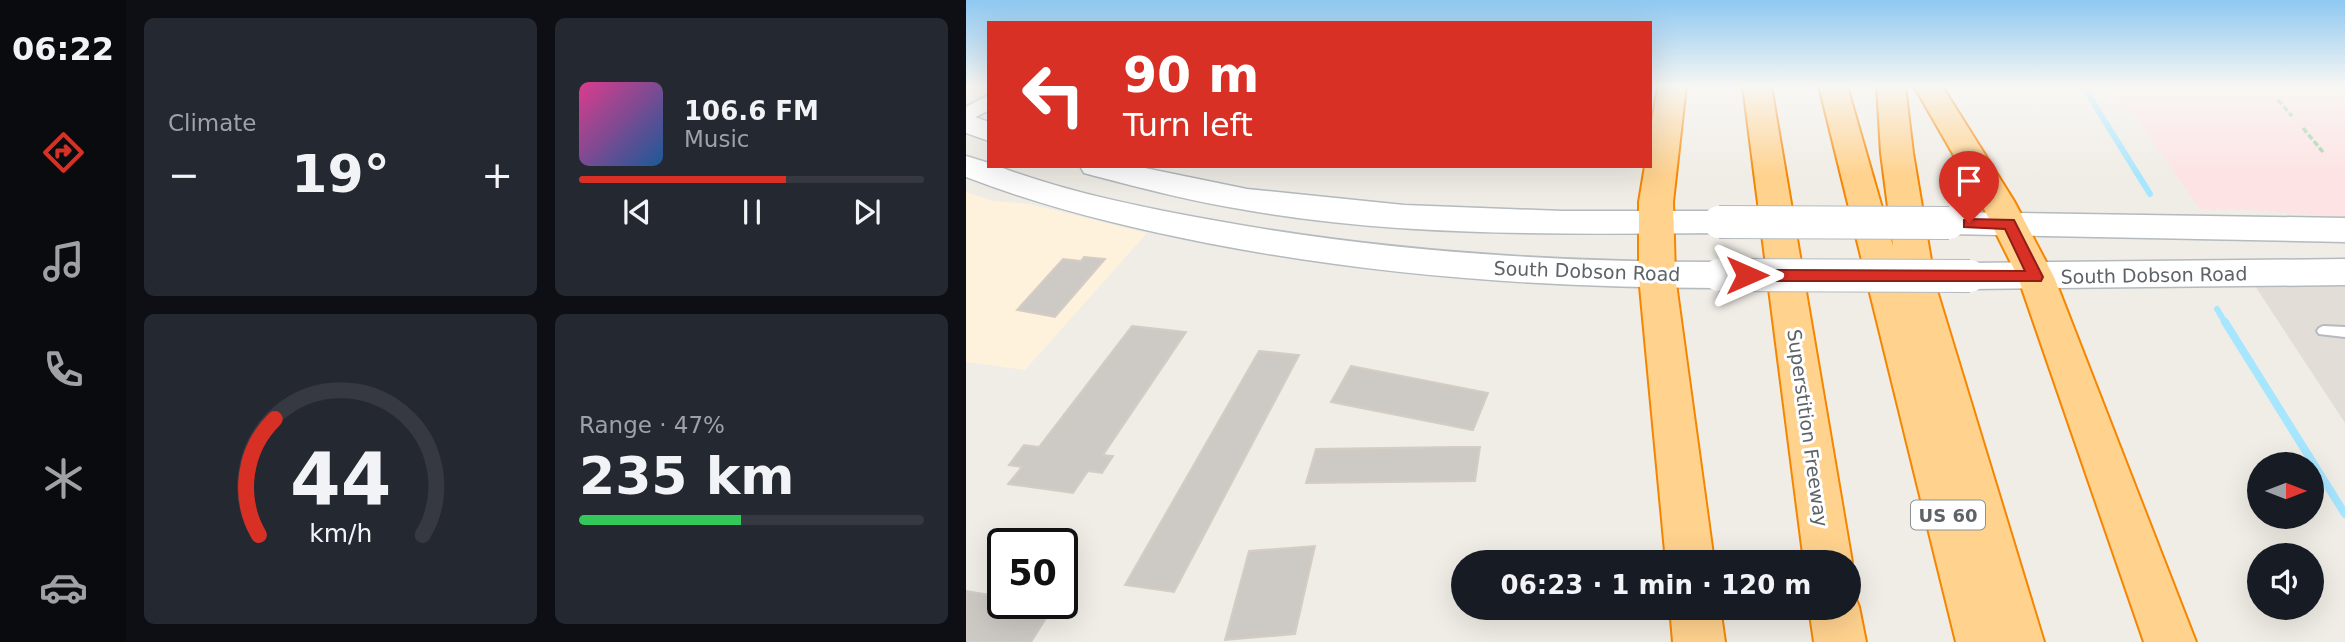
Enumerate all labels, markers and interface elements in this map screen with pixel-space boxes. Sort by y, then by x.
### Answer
text: 06:22 [12,30,114,68]
text: 90 m [1123,47,1259,104]
icon: left [1008,49,1099,140]
text: 106.6 FM [684,96,819,126]
text: Turn left [1123,106,1253,144]
text: Climate [168,110,257,136]
text: Music [684,126,749,152]
icon: directions [39,128,88,177]
text: 19° [291,144,390,204]
pin [1939,151,1999,223]
text: − [168,153,200,197]
text: + [481,153,513,197]
icon: arrive [1950,162,1988,200]
icon: previous [618,193,656,231]
icon: pause [733,193,771,231]
icon: next [848,193,886,231]
icon: music [39,237,88,286]
position arrow [1710,238,1784,312]
street label: South Dobson Road [1493,257,1681,285]
street label: South Dobson Road [2060,262,2248,288]
street label: Superstition Freeway [1783,328,1833,528]
icon: phone [39,345,88,394]
text: Range · 47% [579,412,725,438]
text: 44 [290,437,391,522]
text: 235 km [579,446,794,506]
north arrow [2247,452,2324,528]
map controls [2247,452,2324,620]
icon: climate [39,454,88,503]
road number: US 60 [1911,500,1985,530]
text: km/h [309,519,372,548]
speed limit sign: 50 [987,528,1078,619]
button: sound [2247,543,2324,620]
icon: car [39,563,88,612]
text: 06:23 · 1 min · 120 m [1501,570,1811,600]

